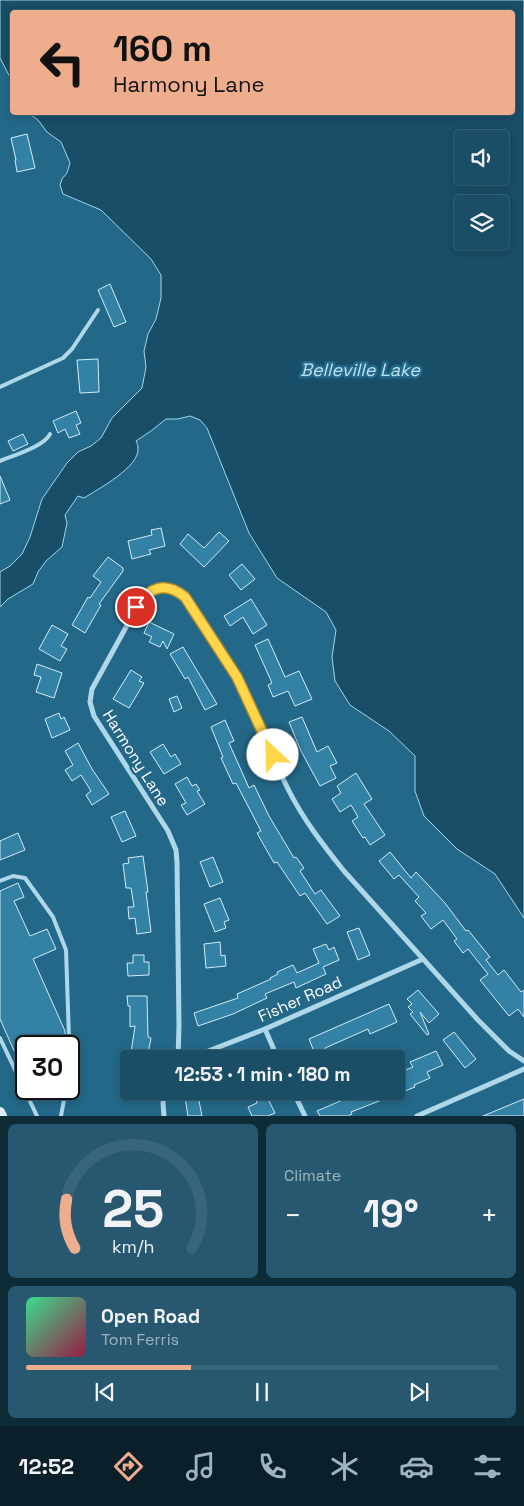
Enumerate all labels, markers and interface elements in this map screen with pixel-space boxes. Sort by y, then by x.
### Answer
text: 160 m [113,27,212,71]
icon: left [30,30,95,95]
text: Harmony Lane [113,70,265,98]
map controls [454,130,509,250]
button: sound [454,130,509,185]
button: layers [454,195,509,250]
water label: Belleville Lake [300,358,421,381]
pin [115,586,157,628]
icon: arrive [122,593,150,621]
street label: Harmony Lane [98,706,174,810]
position arrow [246,728,298,780]
street label: Fisher Road [255,971,345,1027]
speed limit sign: 30 [15,1035,80,1100]
text: 12:53 · 1 min · 180 m [175,1062,350,1087]
text: Climate [284,1165,341,1186]
text: 25 [102,1176,164,1242]
text: 19° [363,1190,419,1238]
text: − [284,1197,301,1233]
text: + [481,1197,498,1233]
text: km/h [112,1235,154,1258]
text: Open Road [101,1304,200,1329]
text: Tom Ferris [101,1329,179,1350]
icon: previous [91,1378,119,1406]
icon: pause [248,1378,276,1406]
icon: next [405,1378,433,1406]
icon: directions [111,1449,146,1484]
icon: music [183,1449,218,1484]
icon: phone [255,1449,290,1484]
icon: climate [327,1449,362,1484]
icon: car [399,1449,434,1484]
icon: filters [470,1449,505,1484]
text: 12:52 [18,1452,74,1480]

